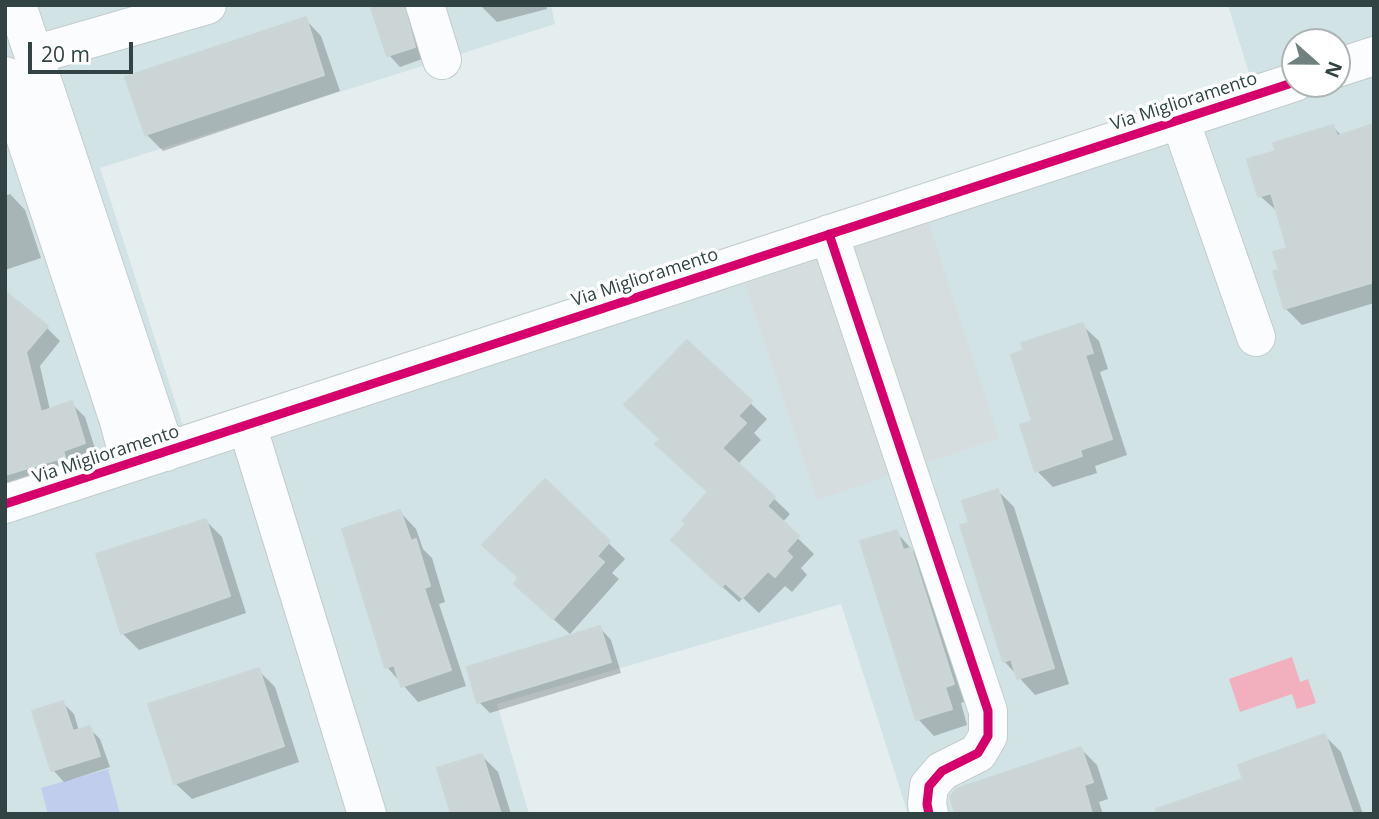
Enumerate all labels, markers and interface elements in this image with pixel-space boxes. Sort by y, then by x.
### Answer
scale bar [32,28,136,72]
north arrow [1281,28,1351,98]
text: 20 m [41,40,90,68]
text: N [1319,58,1349,82]
street label: Via Miglioramento [1108,68,1260,136]
street label: Via Miglioramento [569,244,721,312]
street label: Via Miglioramento [30,421,182,489]

